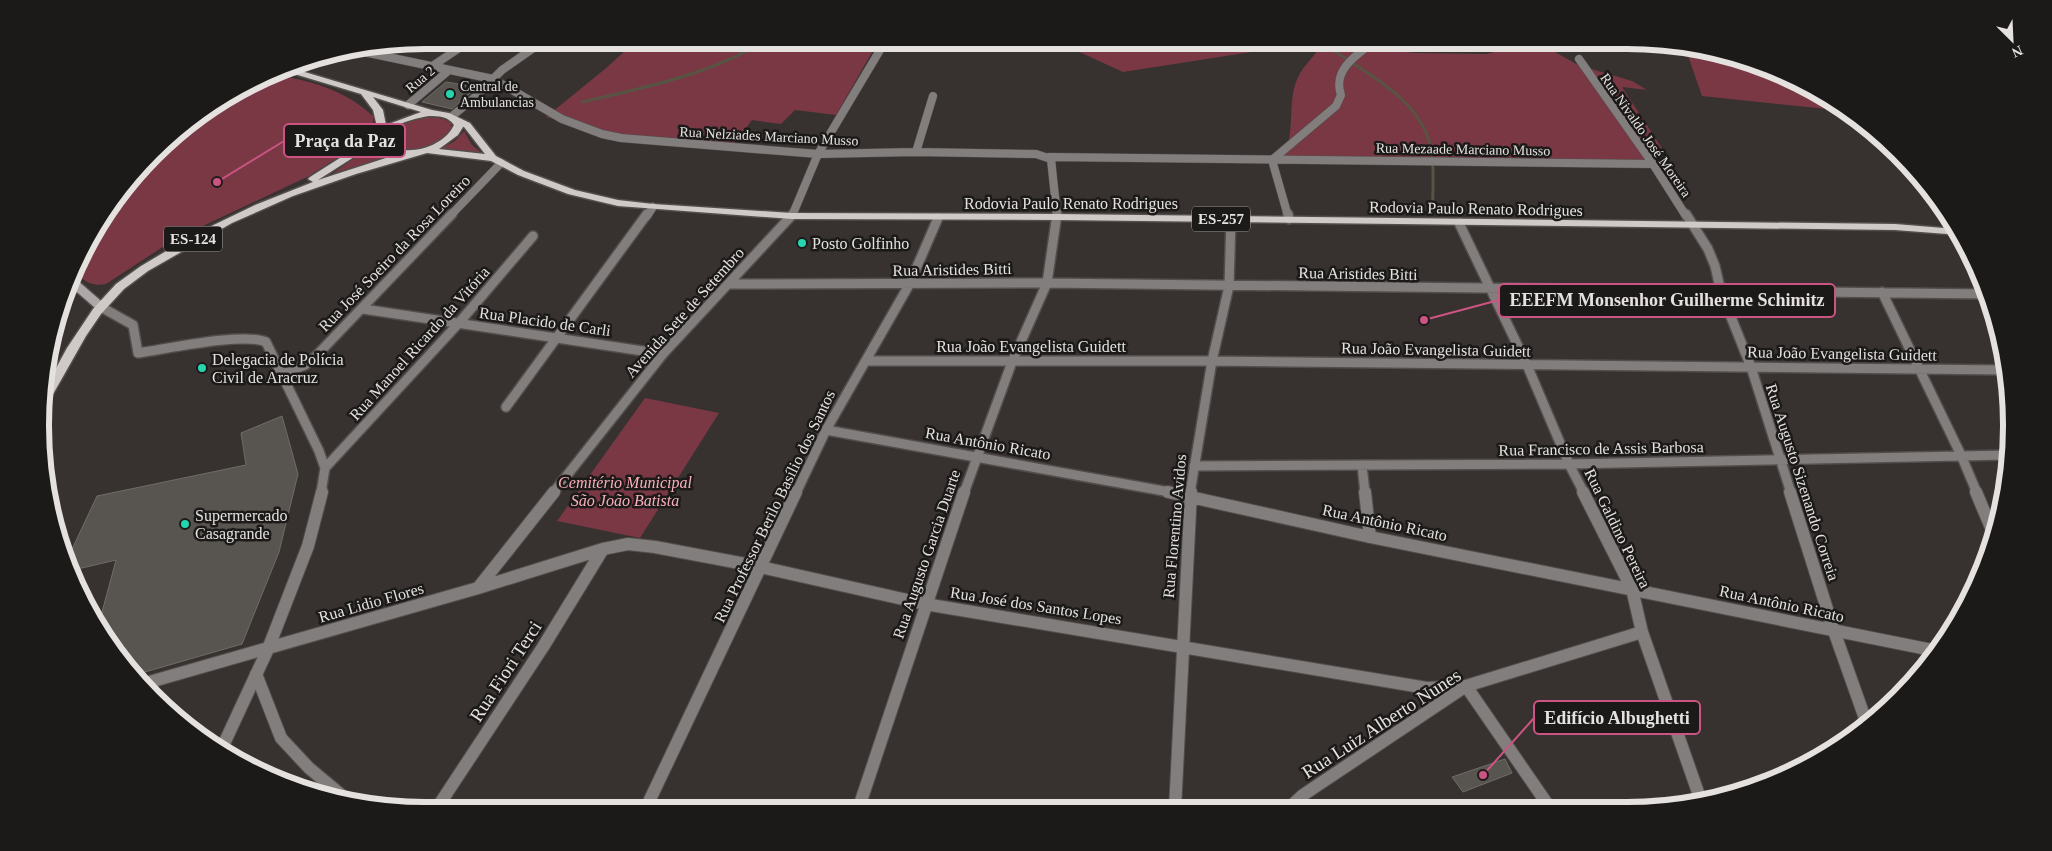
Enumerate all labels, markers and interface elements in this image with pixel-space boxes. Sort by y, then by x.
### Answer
north arrow [1987,15,2037,65]
text: N [2009,43,2025,60]
street label: Rua 2 [403,63,438,96]
street label: Rua Nivaldo José Moreira [1597,71,1694,201]
place label: Central de Ambulancias [460,79,534,110]
marker: Central de Ambulancias [444,88,456,100]
callout: Praça da Paz [284,124,405,157]
street label: Rua Nelziades Marciano Musso [679,124,859,149]
text: Praça da Paz [295,131,395,151]
street label: Rua Mezaade Marciano Musso [1376,140,1550,159]
street label: Rua José Soeiro da Rosa Loreiro [315,172,473,335]
street label: Rodovia Paulo Renato Rodrigues [964,195,1178,213]
street label: Rodovia Paulo Renato Rodrigues [1369,198,1583,220]
road number: ES-257 [1192,206,1250,232]
road number: ES-124 [164,226,222,252]
place label: Posto Golfinho [812,235,909,252]
marker: Posto Golfinho [796,237,808,249]
street label: Avenida Sete de Setembro [622,244,747,381]
street label: Rua Aristides Bitti [892,260,1012,279]
street label: Rua Manoel Ricardo da Vitória [346,263,493,424]
street label: Rua Aristides Bitti [1298,264,1418,283]
callout: EEEFM Monsenhor Guilherme Schimitz [1499,284,1835,317]
text: EEEFM Monsenhor Guilherme Schimitz [1509,290,1825,310]
street label: Rua Placido de Carli [478,304,612,339]
street label: Rua João Evangelista Guidett [936,338,1126,356]
street label: Rua João Evangelista Guidett [1341,339,1532,361]
street label: Rua João Evangelista Guidett [1747,343,1938,365]
place label: Delegacia de Polícia Civil de Aracruz [212,351,344,386]
marker: Delegacia de Polícia Civil de Aracruz [196,362,208,374]
street label: Rua Augusto Sizenando Correia [1762,382,1842,583]
street label: Rua Professor Berilo Basílio dos Santos [711,387,838,625]
street label: Rua Antônio Ricato [924,424,1052,463]
street label: Rua Francisco de Assis Barbosa [1498,438,1704,459]
street label: Rua Florentino Avidos [1160,453,1189,599]
street label: Rua Galdino Pereira [1581,466,1654,591]
street label: Rua Augusto Garcia Duarte [890,468,964,641]
park label: Cemitério Municipal São João Batista [558,474,692,509]
street label: Rua Antônio Ricato [1321,501,1449,544]
place label: Supermercado Casagrande [195,507,287,543]
marker: Supermercado Casagrande [179,518,191,530]
street label: Rua Lidio Flores [317,579,426,626]
street label: Rua Antônio Ricato [1718,582,1846,625]
street label: Rua José dos Santos Lopes [949,584,1123,628]
street label: Rua Fiori Terci [465,617,546,725]
street label: Rua Luiz Alberto Nunes [1298,664,1465,783]
callout: Edifício Albughetti [1534,701,1700,734]
text: Edifício Albughetti [1544,708,1690,728]

